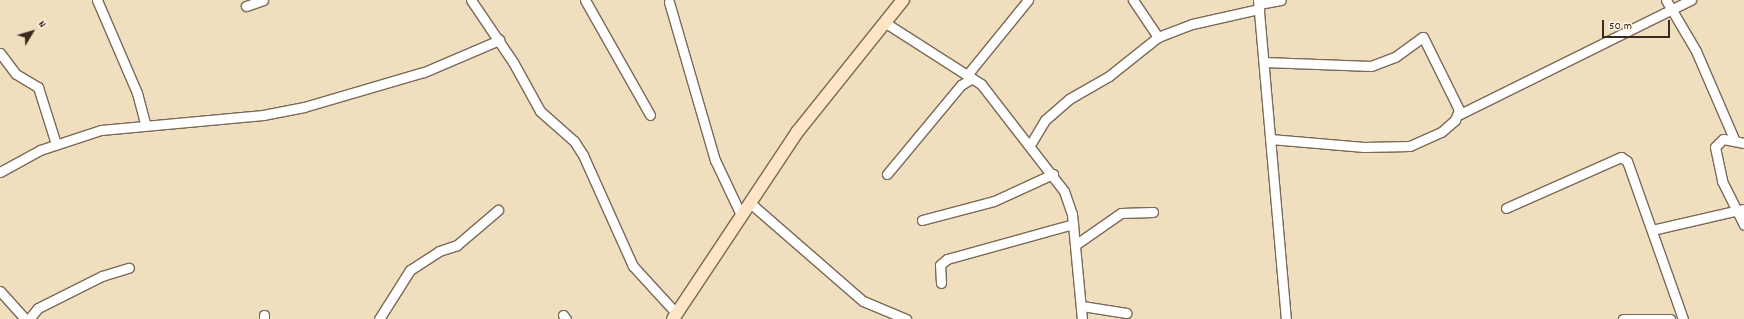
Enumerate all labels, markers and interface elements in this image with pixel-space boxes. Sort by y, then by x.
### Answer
north arrow [12,12,52,52]
scale bar [1604,12,1672,38]
text: N [33,18,49,32]
text: 50 m [1609,18,1632,35]

